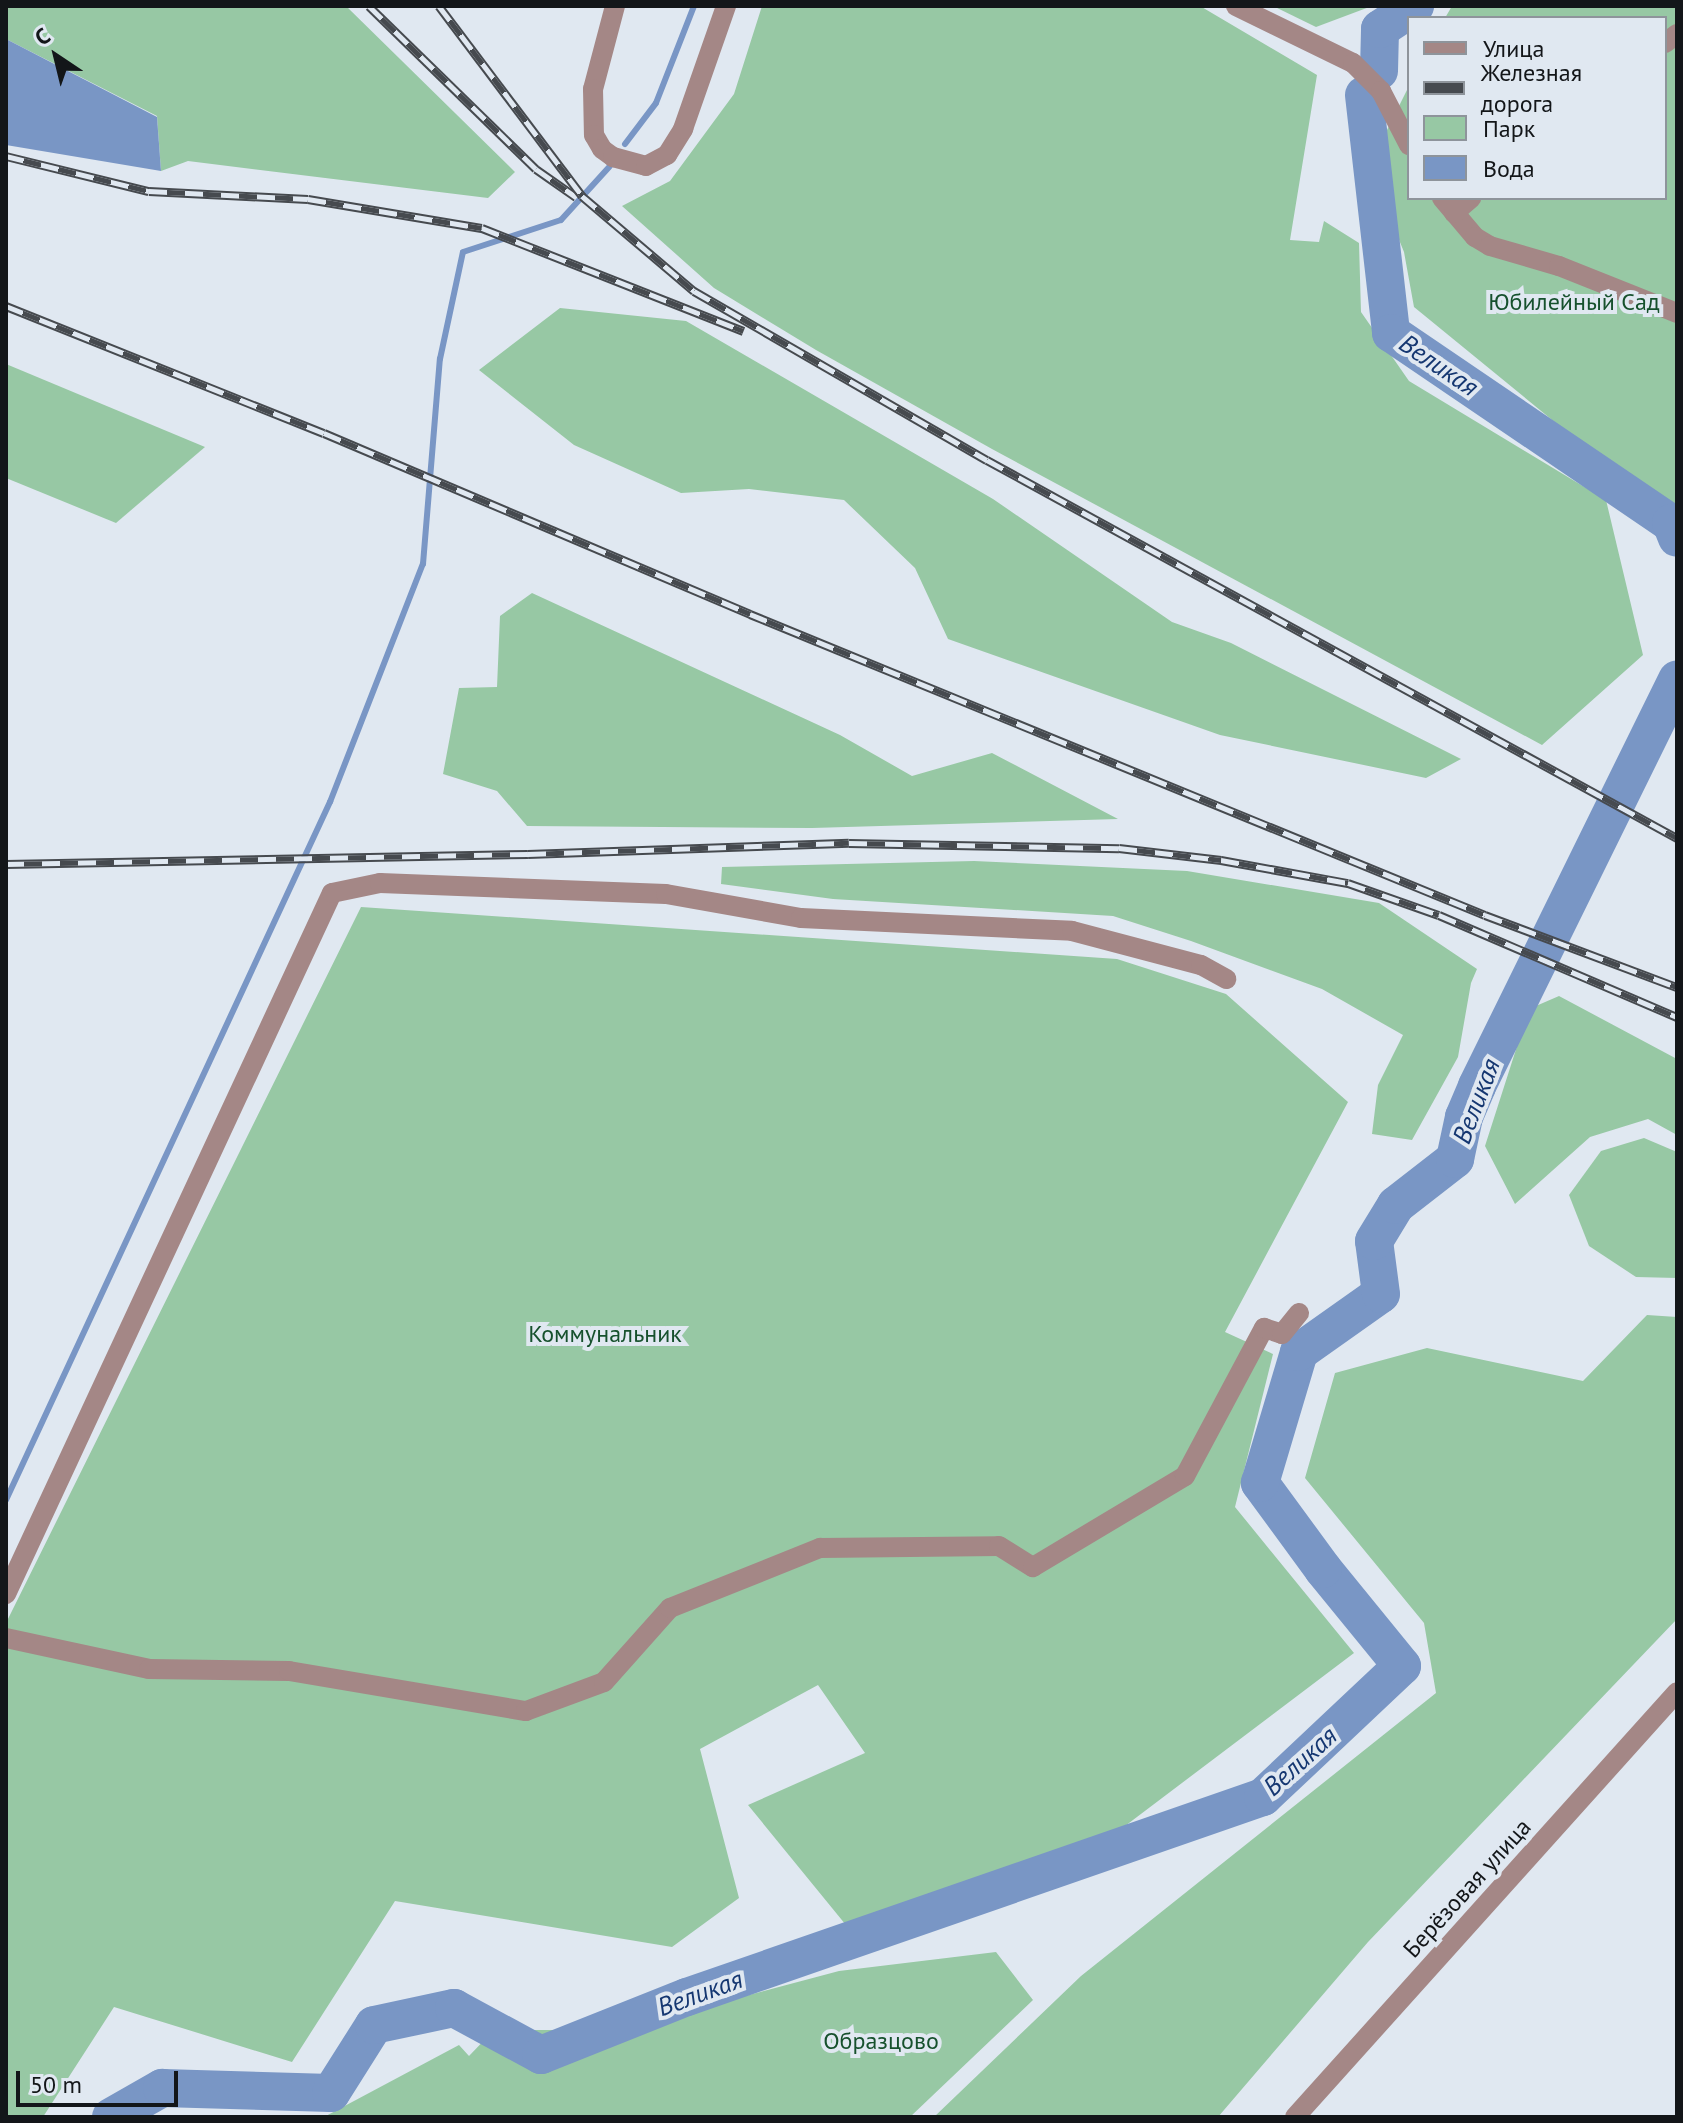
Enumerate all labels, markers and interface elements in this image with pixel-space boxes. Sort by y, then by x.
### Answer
north arrow [16,16,96,96]
legend [1407,16,1667,200]
text: С [29,21,55,51]
text: Улица [1483,33,1544,64]
text: Железная дорога [1481,57,1582,119]
text: Парк [1483,113,1535,144]
text: Вода [1483,153,1535,184]
park label: Юбилейный Сад [1488,288,1660,316]
water label: Великая [1394,327,1484,403]
water label: Великая [1446,1054,1506,1148]
park label: Коммунальник [528,1320,682,1348]
water label: Великая [1257,1720,1343,1802]
street label: Берёзовая улица [1397,1813,1537,1963]
water label: Великая [653,1963,747,2023]
park label: Образцово [823,2027,939,2055]
scale bar [20,2055,182,2105]
text: 50 m [30,2069,82,2100]

